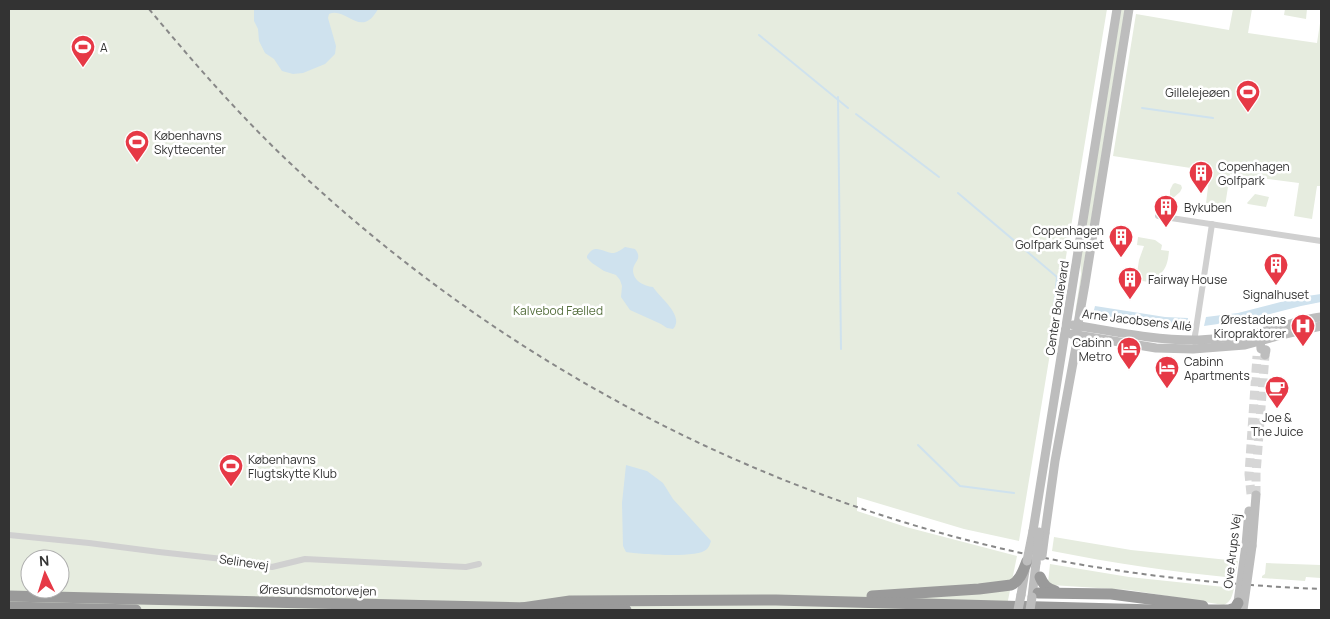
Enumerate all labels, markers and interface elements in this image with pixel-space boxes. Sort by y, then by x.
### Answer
sports icon: A [70,34,96,68]
place label: A [100,39,108,56]
sports icon: Gillelejeøen [1235,79,1261,113]
place label: Gillelejeøen [1165,84,1230,101]
place label: Københavns Skyttecenter [154,127,227,158]
sports icon: Københavns Skyttecenter [124,129,150,163]
place label: Copenhagen Golfpark [1218,158,1290,189]
building icon: Copenhagen Golfpark [1188,160,1214,194]
building icon: Bykuben [1153,194,1179,228]
place label: Bykuben [1184,199,1232,216]
place label: Copenhagen Golfpark Sunset [1015,222,1104,253]
building icon: Copenhagen Golfpark Sunset [1108,224,1134,258]
building icon: Signalhuset [1263,252,1289,286]
street label: Center Boulevard [1041,259,1073,357]
building icon: Fairway House [1117,266,1143,300]
place label: Fairway House [1148,271,1227,288]
place label: Signalhuset [1243,286,1309,303]
park label: Kalvebod Fælled [513,302,603,319]
street label: Arne Jacobsens Allé [1081,305,1193,335]
place label: Ørestadens Kiropraktorer [1214,311,1287,342]
hospital icon: Ørestadens Kiropraktorer [1290,313,1316,347]
place label: Cabinn Metro [1073,334,1112,365]
hotel icon: Cabinn Metro [1116,336,1142,370]
place label: Cabinn Apartments [1184,353,1250,384]
hotel icon: Cabinn Apartments [1154,355,1180,389]
cafe icon: Joe & The Juice [1264,375,1290,409]
place label: Joe & The Juice [1251,409,1303,440]
place label: Københavns Flugtskytte Klub [248,451,337,482]
sports icon: Københavns Flugtskytte Klub [218,453,244,487]
street label: Ove Arups Vej [1219,513,1245,589]
north arrow [20,549,70,599]
street label: Selinevej [218,550,270,574]
text: N [38,551,50,570]
street label: Øresundsmotorvejen [259,580,377,600]

